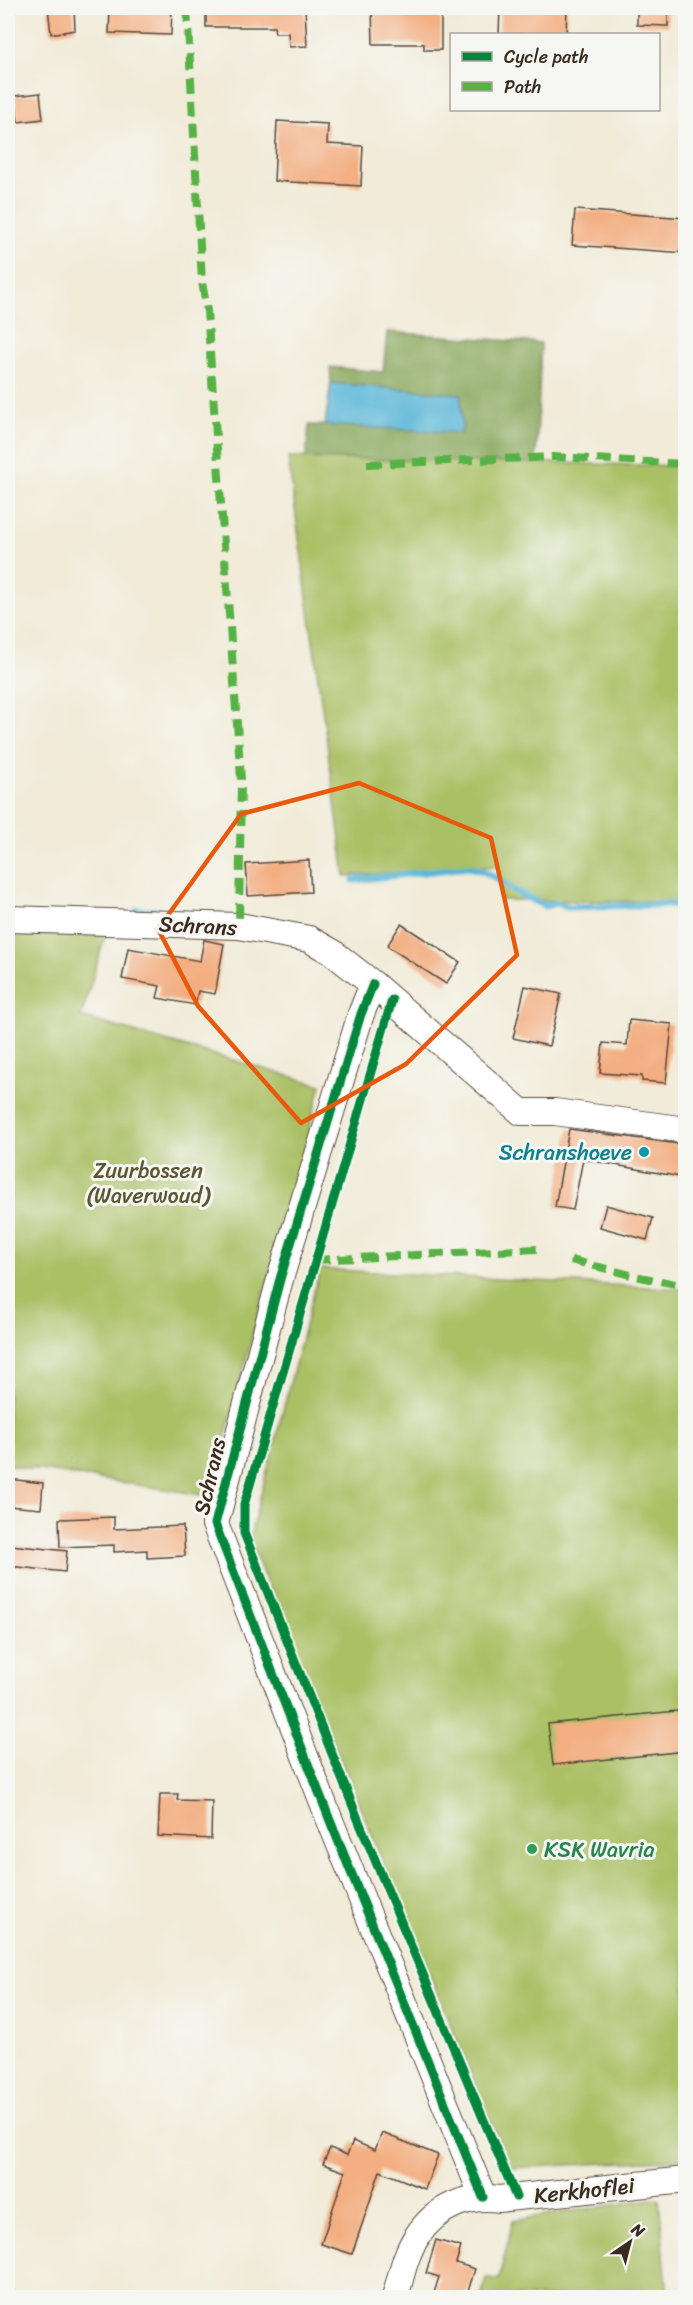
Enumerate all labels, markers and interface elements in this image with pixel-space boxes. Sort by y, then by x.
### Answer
legend [450,33,660,111]
text: Cycle path [504,41,588,73]
text: Path [504,71,541,103]
street label: Schrans [158,904,239,947]
place label: Schranshoeve [499,1133,632,1172]
marker: Schranshoeve [637,1145,651,1159]
park label: Zuurbossen (Waverwoud) [86,1151,211,1215]
street label: Schrans [182,1433,237,1519]
place label: KSK Wavria [544,1830,655,1869]
marker: KSK Wavria [525,1842,539,1856]
street label: Kerkhoflei [532,2166,637,2215]
north arrow [600,2212,660,2272]
text: N [625,2214,652,2246]

